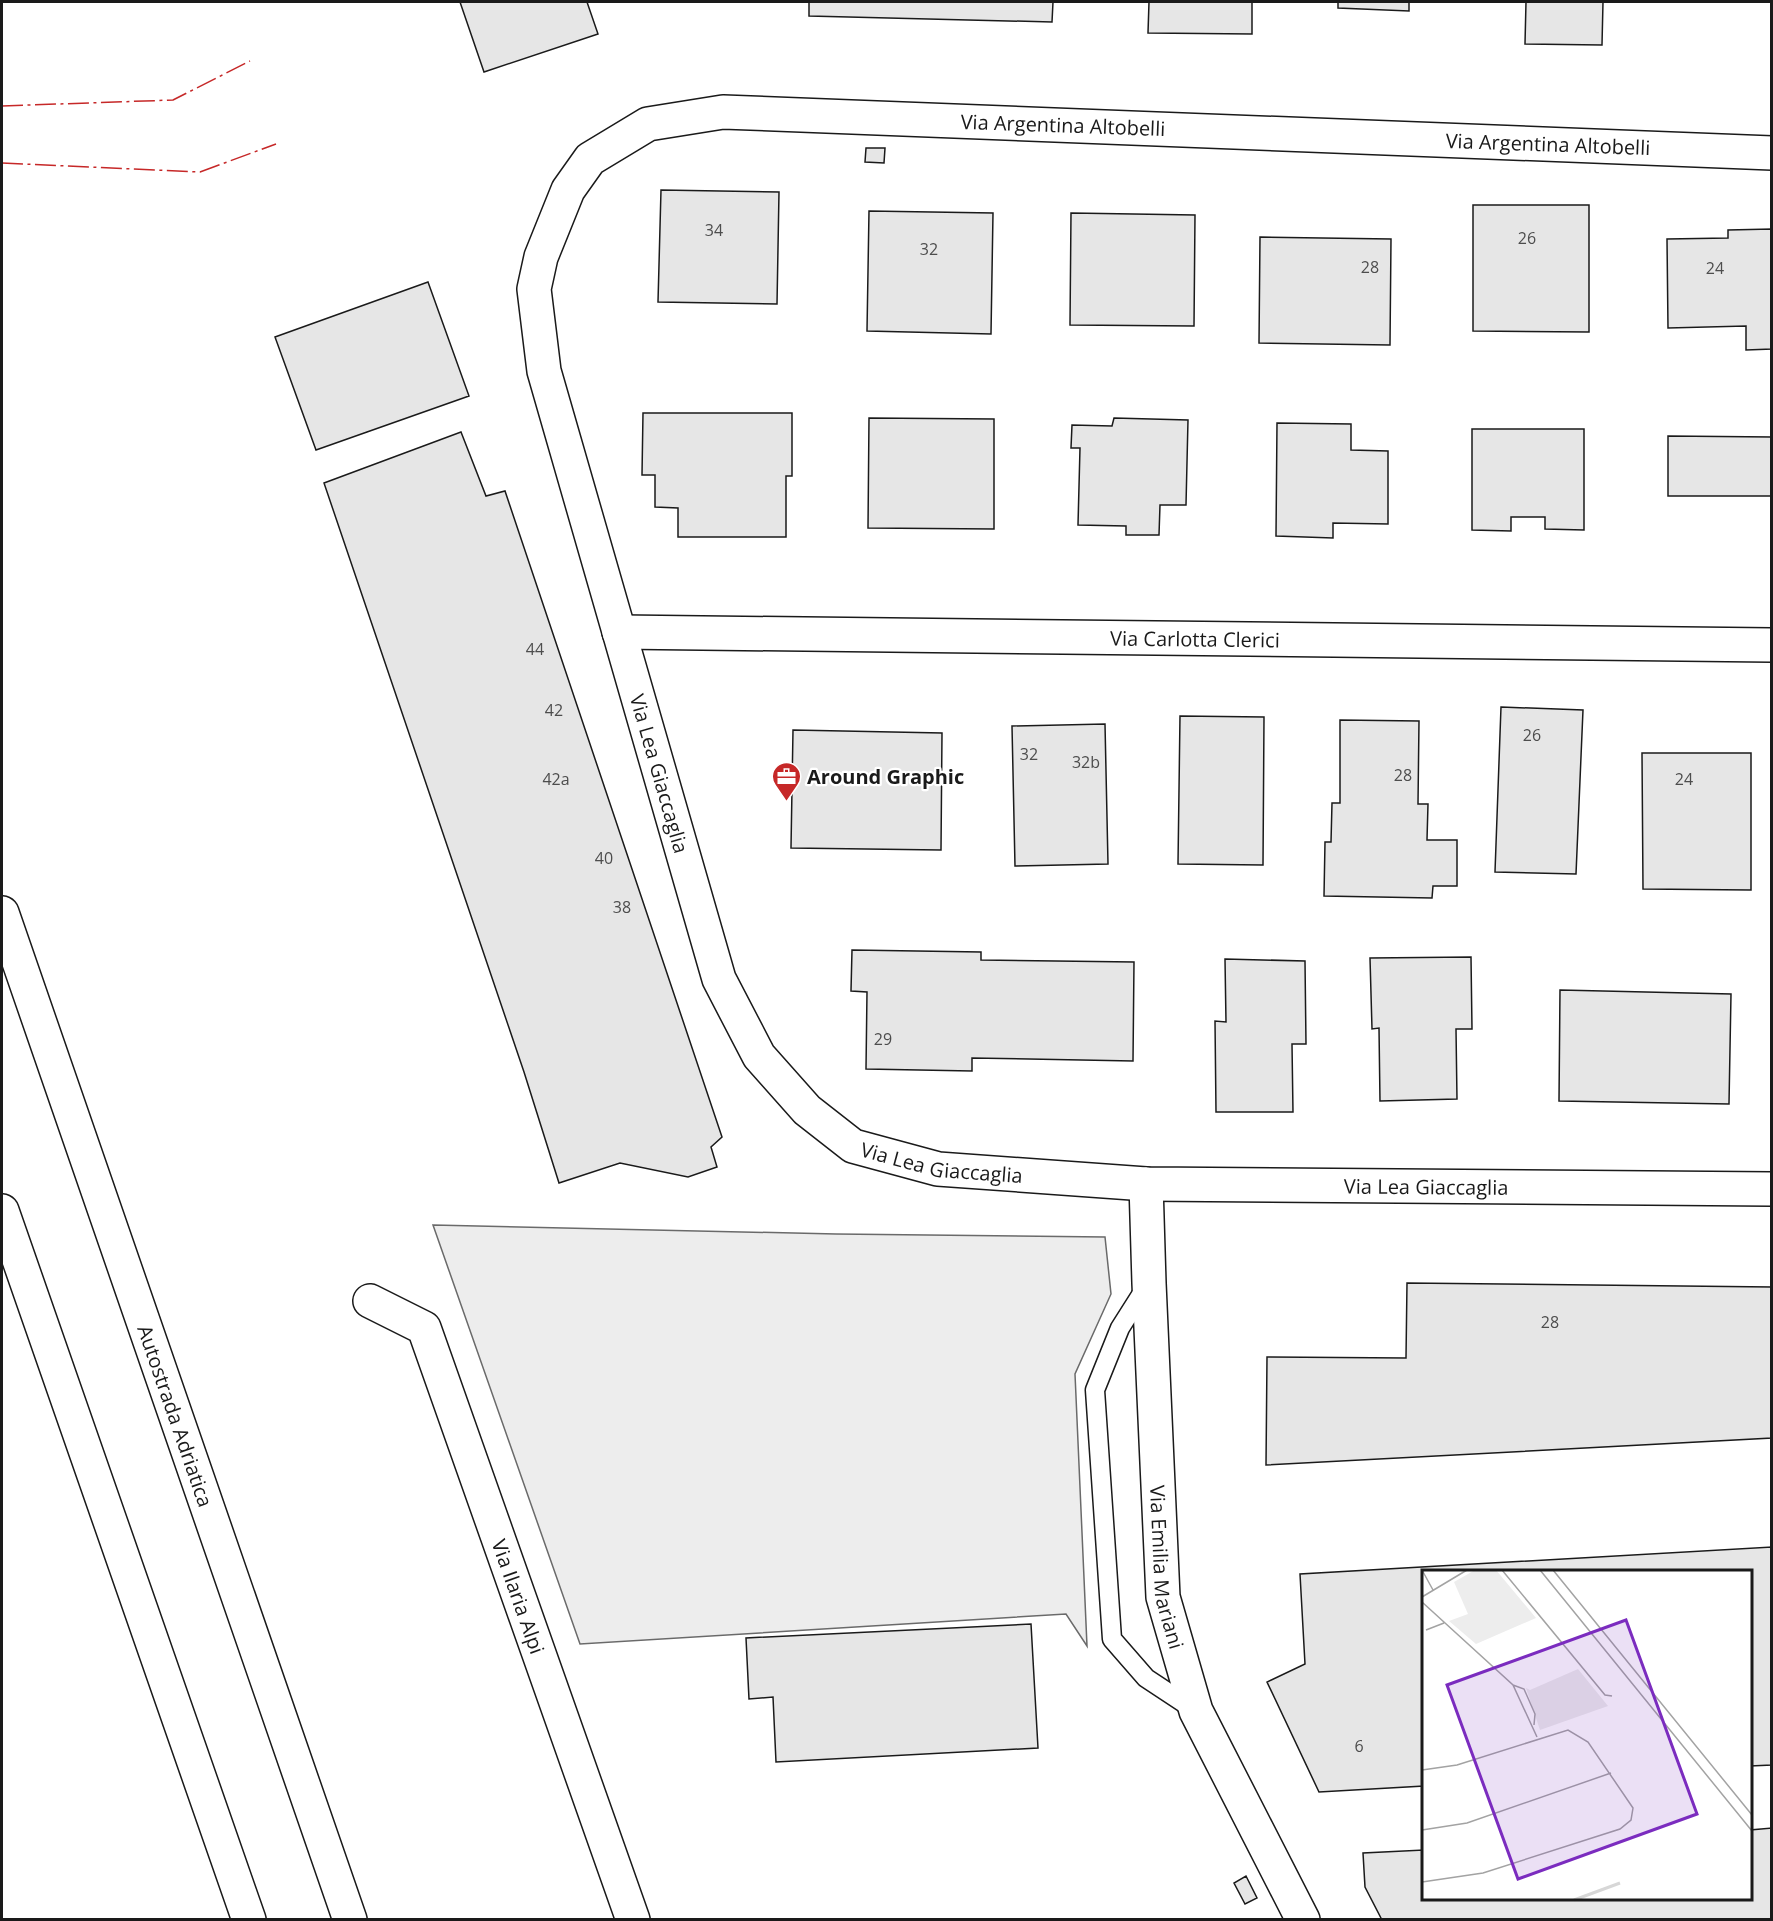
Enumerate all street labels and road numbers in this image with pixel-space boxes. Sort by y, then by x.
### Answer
street label: Via Argentina Altobelli [960,108,1166,142]
street label: Via Argentina Altobelli [1445,127,1651,161]
street label: Via Carlotta Clerici [1110,624,1280,653]
street label: Via Lea Giaccaglia [624,691,696,856]
street label: Via Lea Giaccaglia [858,1135,1024,1189]
street label: Via Lea Giaccaglia [1344,1172,1509,1200]
street label: Autostrada Adriatica [132,1321,220,1510]
street label: Via Emilia Mariani [1145,1484,1191,1652]
street label: Via Ilaria Alpi [486,1535,551,1657]

